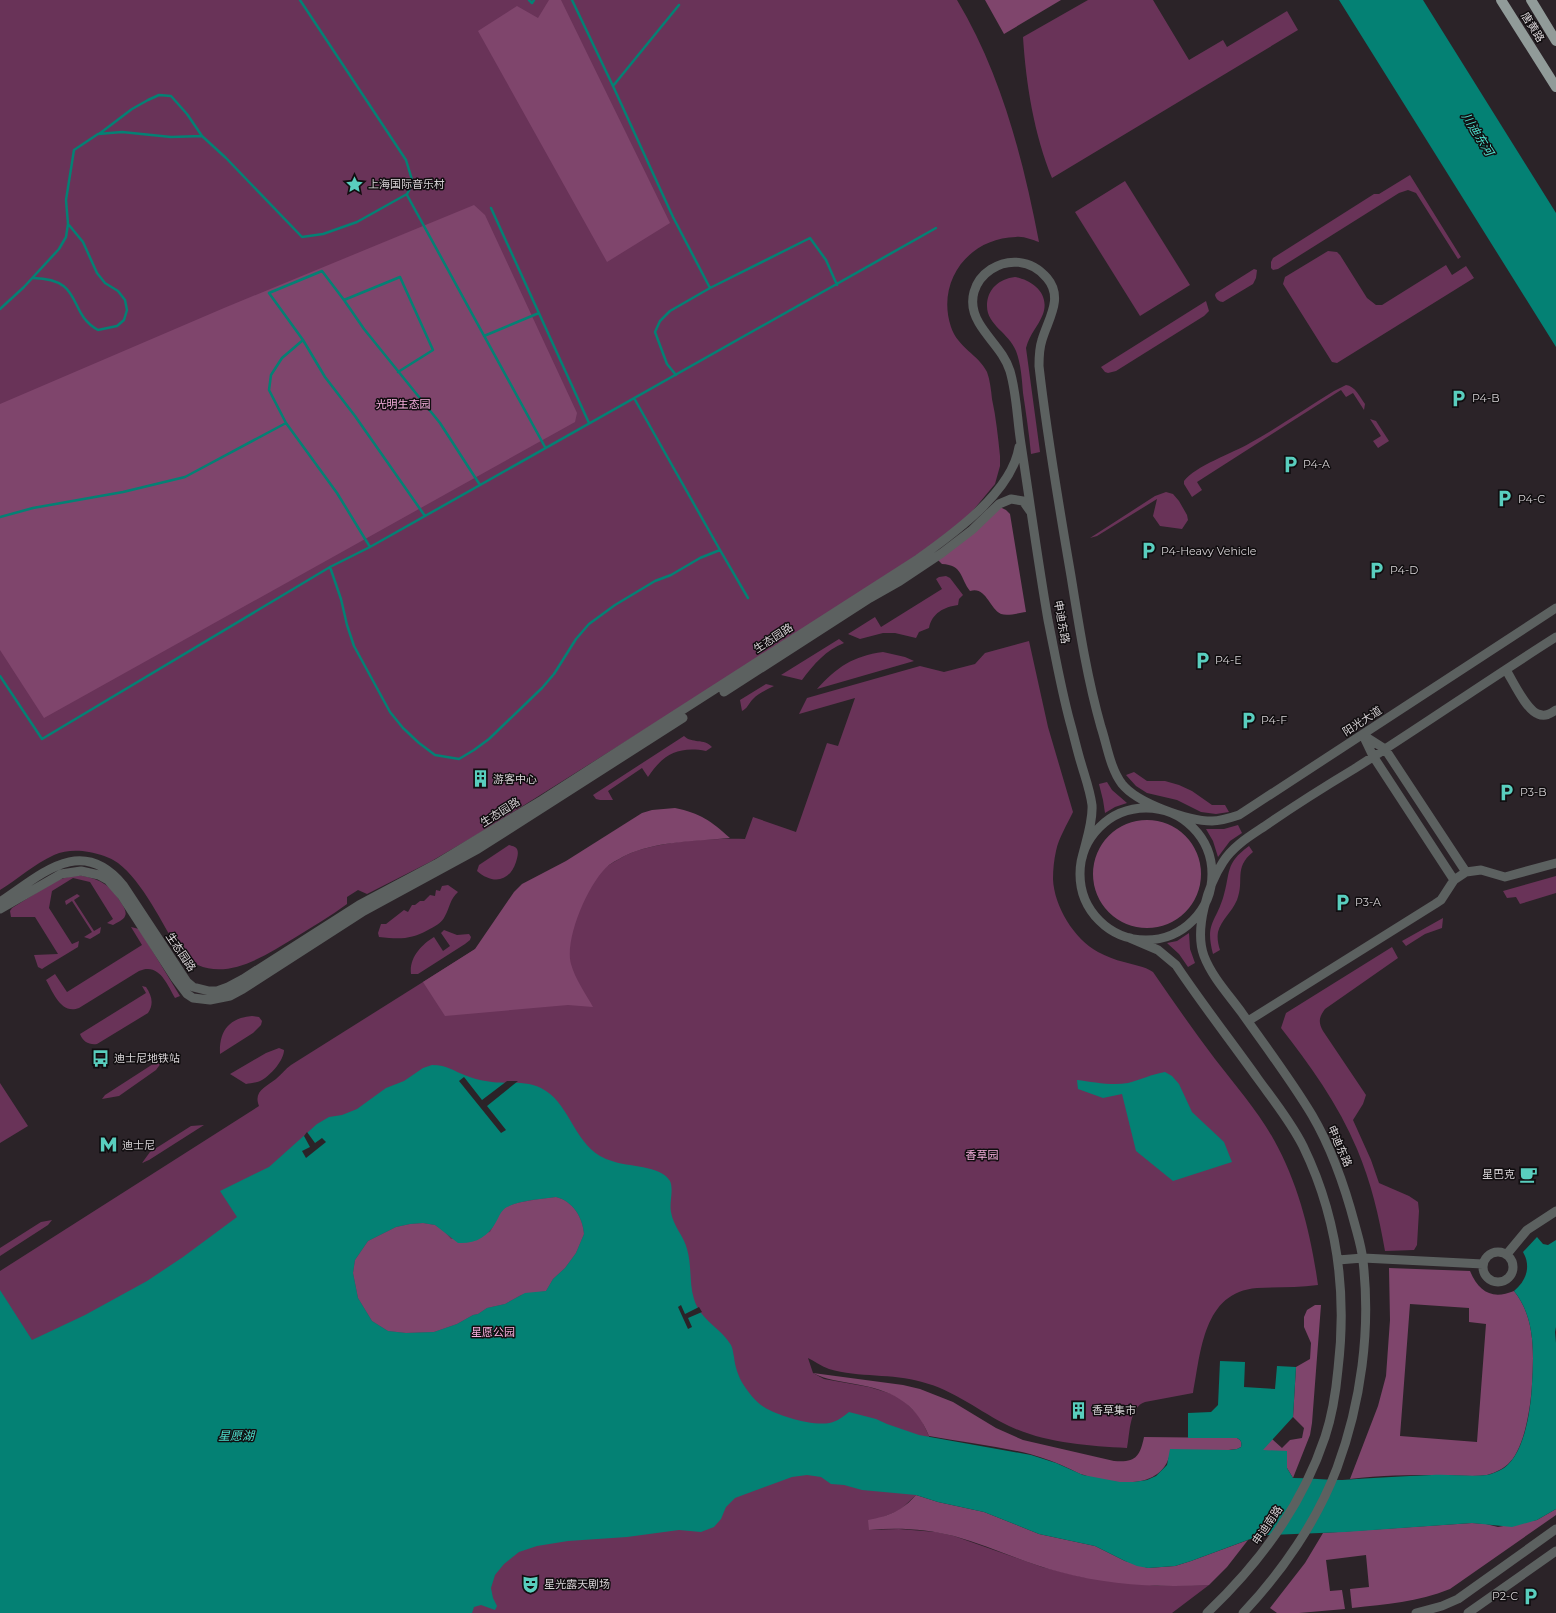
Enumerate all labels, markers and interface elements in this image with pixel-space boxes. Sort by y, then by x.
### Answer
street label: 唐黄路 [1518,9,1548,45]
water label: 川迪东河 [1459,110,1498,160]
place icon: 上海国际音乐村 [345,174,365,194]
place label: 上海国际音乐村 [368,177,445,191]
parking icon: P4-B [1449,388,1469,408]
place label: P4-B [1472,391,1499,405]
park label: 光明生态园 [376,397,431,411]
parking icon: P4-A [1280,454,1300,474]
place label: P4-A [1303,457,1330,471]
parking icon: P4-C [1495,489,1515,509]
place label: P4-C [1518,492,1545,506]
parking icon: P4-Heavy Vehicle [1138,541,1158,561]
place label: P4-Heavy Vehicle [1161,544,1257,558]
parking icon: P4-D [1367,560,1387,580]
place label: P4-D [1390,563,1418,577]
street label: 申迪东路 [1051,599,1073,645]
street label: 生态园路 [751,620,795,656]
parking icon: P4-E [1192,650,1212,670]
place label: P4-E [1215,653,1242,667]
street label: 阳光大道 [1340,703,1384,739]
parking icon: P4-F [1238,710,1258,730]
place label: P4-F [1261,713,1287,727]
building icon: 游客中心 [470,769,490,789]
place label: 游客中心 [493,772,537,786]
parking icon: P3-B [1497,782,1517,802]
place label: P3-B [1520,785,1546,799]
street label: 生态园路 [478,794,522,830]
parking icon: P3-A [1332,892,1352,912]
place label: P3-A [1355,895,1381,909]
street label: 生态园路 [163,930,199,974]
bus stop icon: 迪士尼地铁站 [91,1048,111,1068]
place label: 迪士尼地铁站 [114,1051,180,1065]
street label: 申迪东路 [1325,1123,1355,1169]
metro station icon: 迪士尼 [99,1135,119,1155]
place label: 迪士尼 [122,1138,155,1152]
park label: 香草园 [966,1148,999,1162]
cafe icon: 星巴克 [1518,1164,1538,1184]
place label: 星巴克 [1482,1167,1515,1181]
park label: 星愿公园 [471,1325,515,1339]
building icon: 香草集市 [1069,1400,1089,1420]
place label: 香草集市 [1092,1403,1136,1417]
water label: 星愿湖 [218,1428,256,1443]
street label: 申迪南路 [1249,1503,1285,1547]
theatre icon: 星光露天剧场 [521,1574,541,1594]
place label: 星光露天剧场 [544,1577,610,1591]
parking icon: P2-C [1521,1586,1541,1606]
place label: P2-C [1492,1589,1518,1603]

